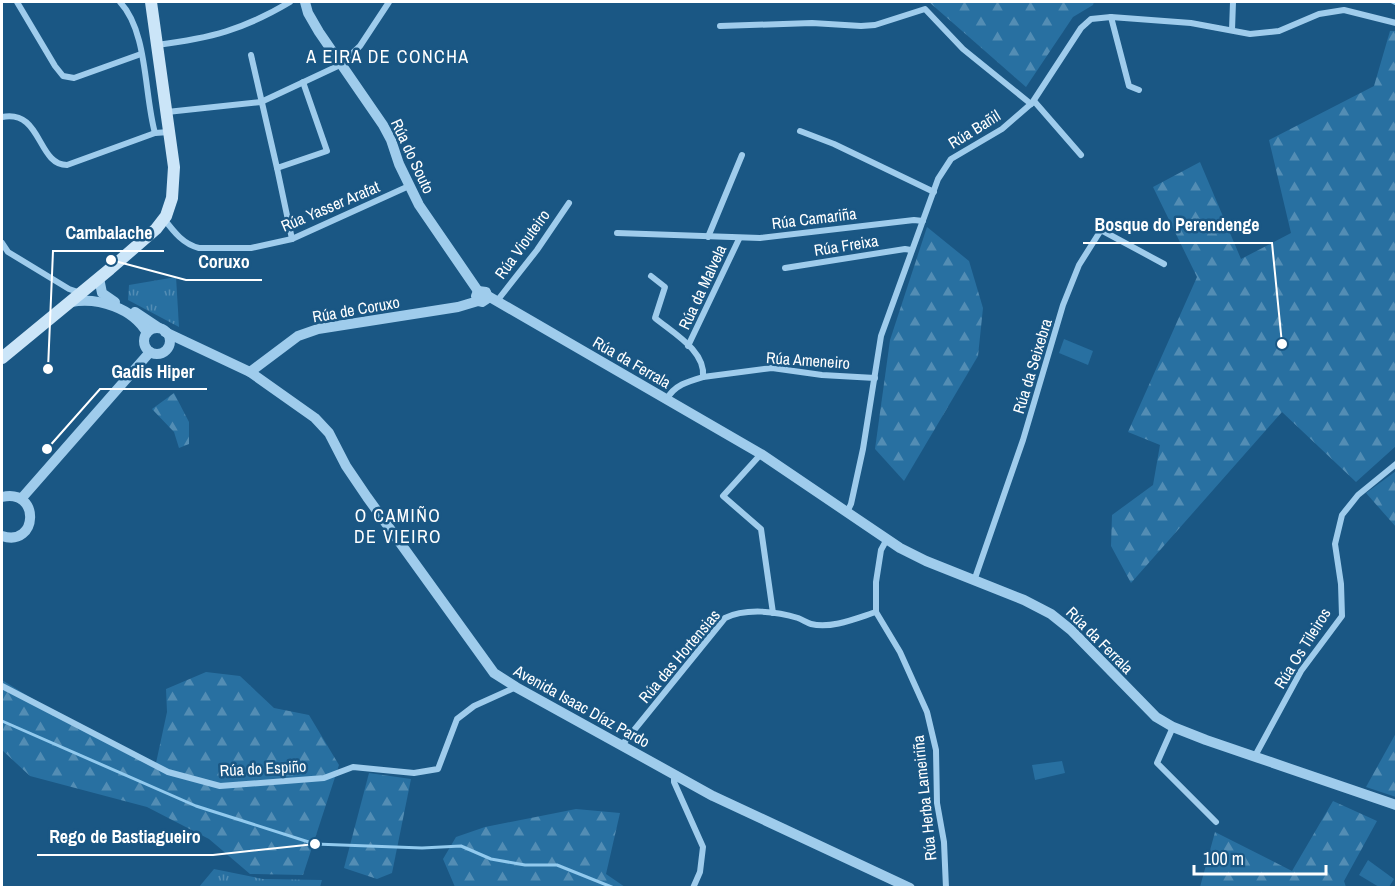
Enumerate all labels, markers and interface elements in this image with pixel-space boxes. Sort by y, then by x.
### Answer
district label: A EIRA DE CONCHA [305,44,470,69]
street label: Rúa Bañil [944,104,1004,154]
street label: Rúa do Souto [386,115,440,197]
street label: Rúa Yasser Arafat [277,175,383,237]
street label: Rúa Camariña [770,202,858,234]
street label: Rúa Viouteiro [489,205,555,283]
callout: Bosque do Perendenge [1083,207,1272,243]
text: Bosque do Perendenge [1095,212,1259,237]
callout: Cambalache [53,215,164,251]
text: Cambalache [66,220,152,245]
street label: Rúa Freixa [812,229,880,261]
street label: Rúa da Malvela [673,240,732,333]
callout: Coruxo [186,244,262,280]
text: Coruxo [198,249,250,274]
street label: Rúa de Coruxo [311,291,401,327]
street label: Rúa da Seixebra [1007,315,1057,416]
street label: Rúa da Ferrala [589,331,676,394]
street label: Rúa Ameneiro [765,346,851,374]
callout: Gadis Hiper [100,353,207,389]
text: Gadis Hiper [112,359,195,384]
district label: O CAMIÑO DE VIEIRO [354,503,442,549]
street label: Rúa da Ferrala [1062,602,1139,679]
street label: Rúa Os Tileiros [1268,603,1336,693]
street label: Rúa das Hortensias [633,605,725,707]
street label: Avenida Isaac Díaz Pardo [509,659,654,753]
street label: Rúa Herba Lameiriña [906,733,942,862]
street label: Rúa do Espiño [219,755,307,781]
callout: Rego de Bastiagueiro [37,819,213,855]
text: Rego de Bastiagueiro [49,824,201,849]
scale bar [1194,838,1326,876]
text: 100 m [1203,846,1244,871]

